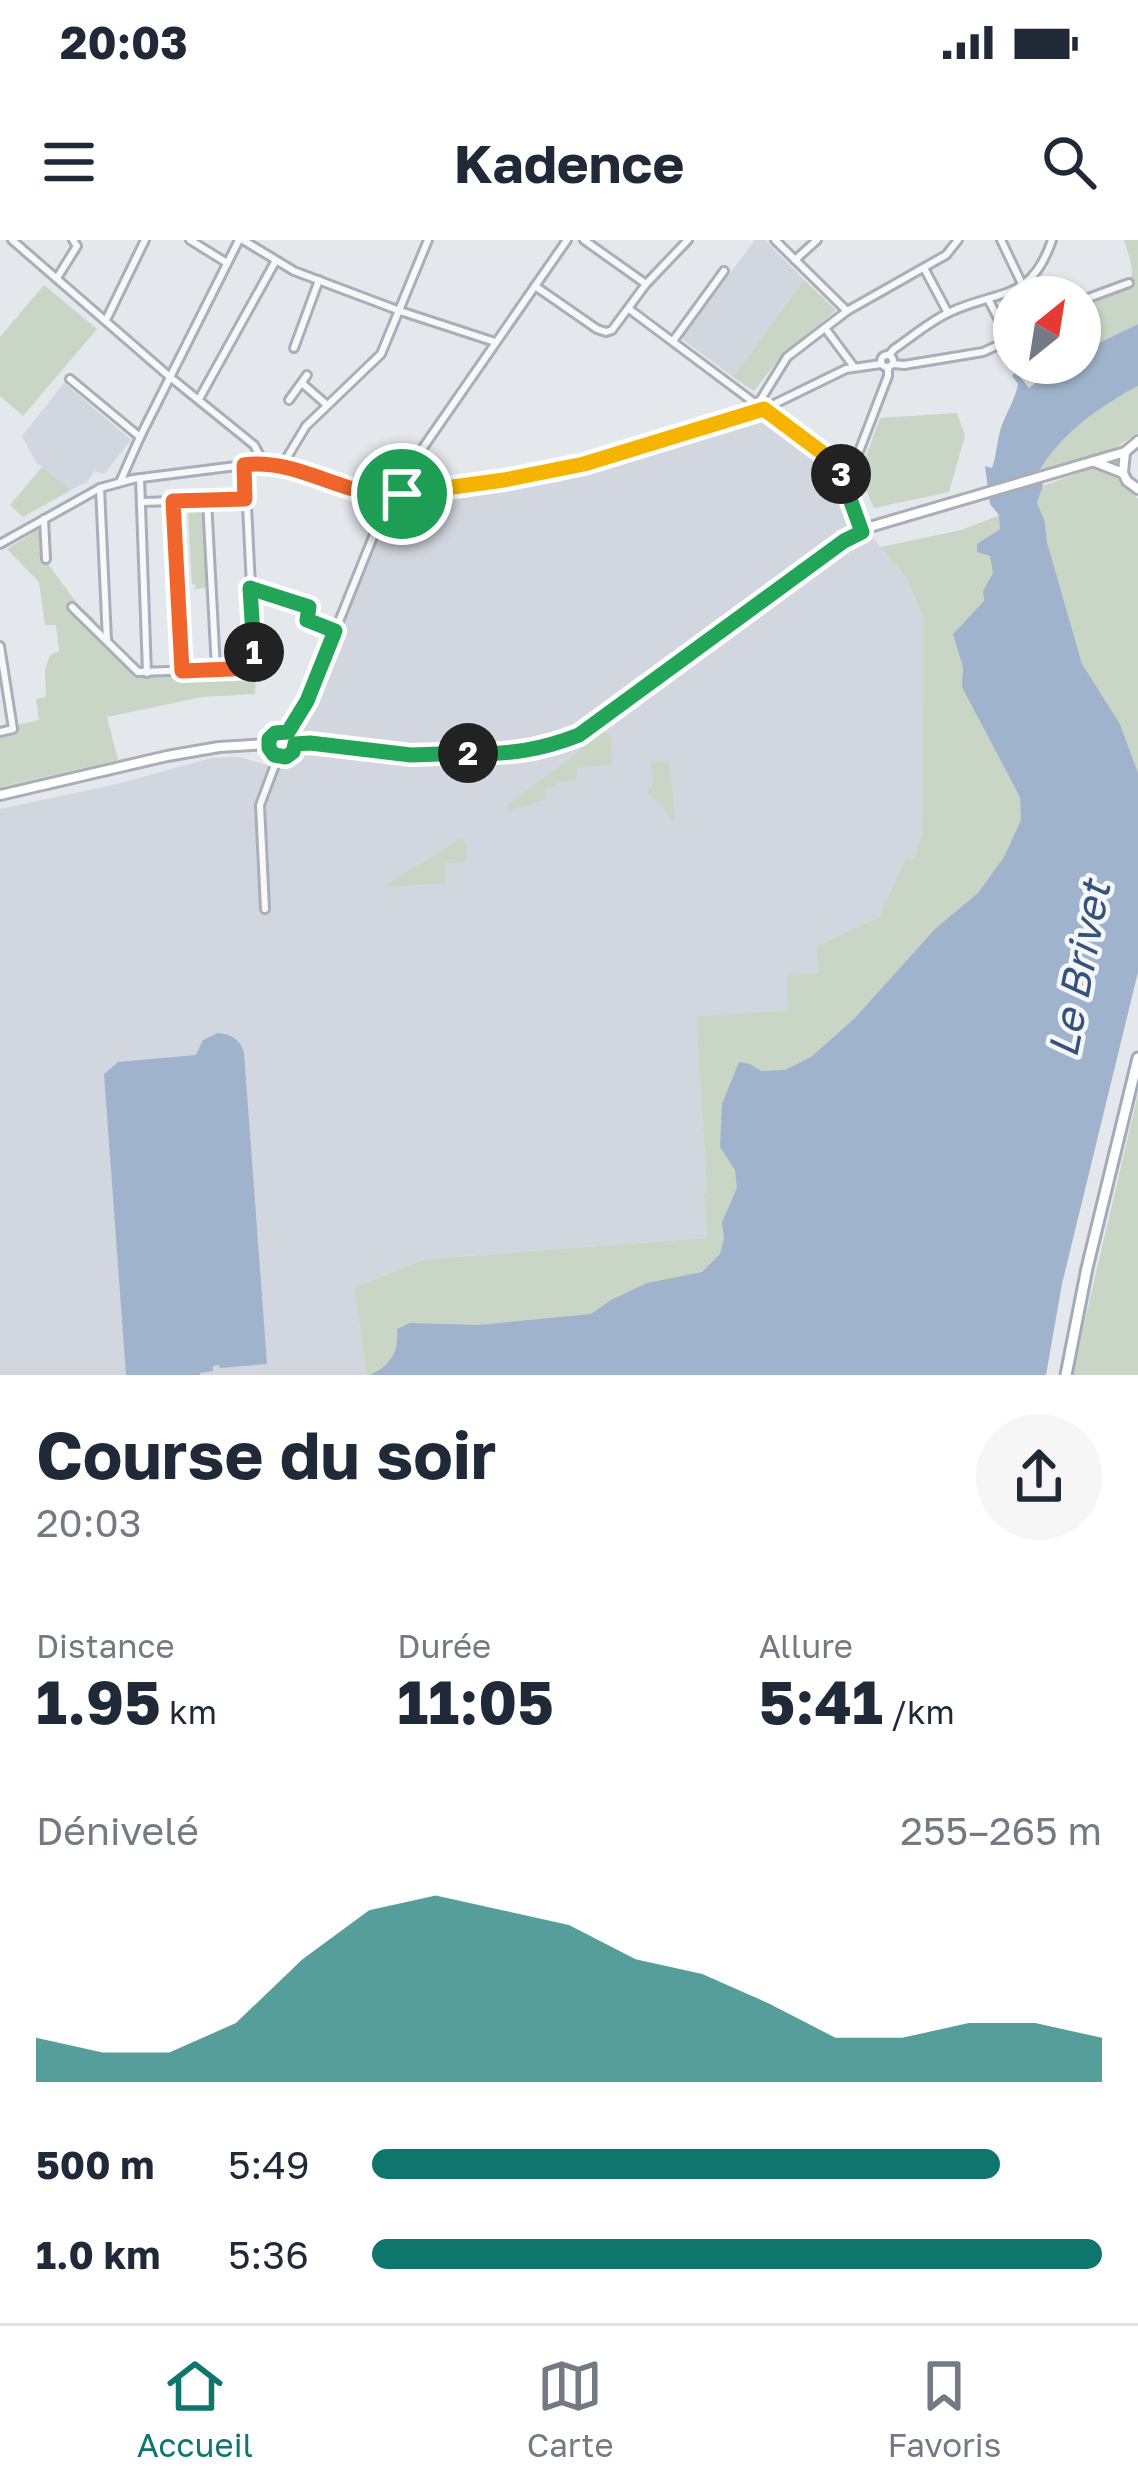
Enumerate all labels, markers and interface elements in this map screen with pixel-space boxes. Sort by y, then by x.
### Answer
text: 20:03 [60,15,188,69]
icon: menu [36,129,102,195]
icon: search [1036,129,1102,195]
text: Kadence [454,130,684,195]
north arrow [993,276,1101,384]
map controls [993,276,1101,384]
pin [351,443,453,545]
pin: 3 [811,444,871,504]
text: 3 [831,454,851,493]
icon: arrive [369,461,435,527]
pin: 1 [224,622,284,682]
text: 1 [246,632,263,671]
pin: 2 [438,723,498,783]
text: 2 [458,733,478,772]
water label: Le Brivet [1036,873,1120,1061]
text: Course du soir [36,1414,497,1494]
button: share [976,1414,1102,1540]
text: 20:03 [36,1499,142,1546]
text: Distance [36,1626,175,1665]
text: Durée [397,1626,491,1665]
text: Allure [759,1626,853,1665]
text: 1.95 [36,1665,161,1737]
text: 11:05 [397,1665,554,1737]
text: 5:41 [759,1665,883,1737]
text: km [161,1692,217,1731]
text: /km [883,1692,955,1731]
text: Dénivelé [36,1807,199,1854]
text: 255–265 m [900,1807,1102,1854]
text: 500 m [36,2141,154,2188]
text: 5:49 [228,2141,310,2188]
text: 1.0 km [36,2231,160,2278]
text: 5:36 [228,2231,309,2278]
tab: Accueil [137,2353,253,2464]
tab: Carte [527,2353,614,2464]
tab: Favoris [887,2353,1001,2464]

